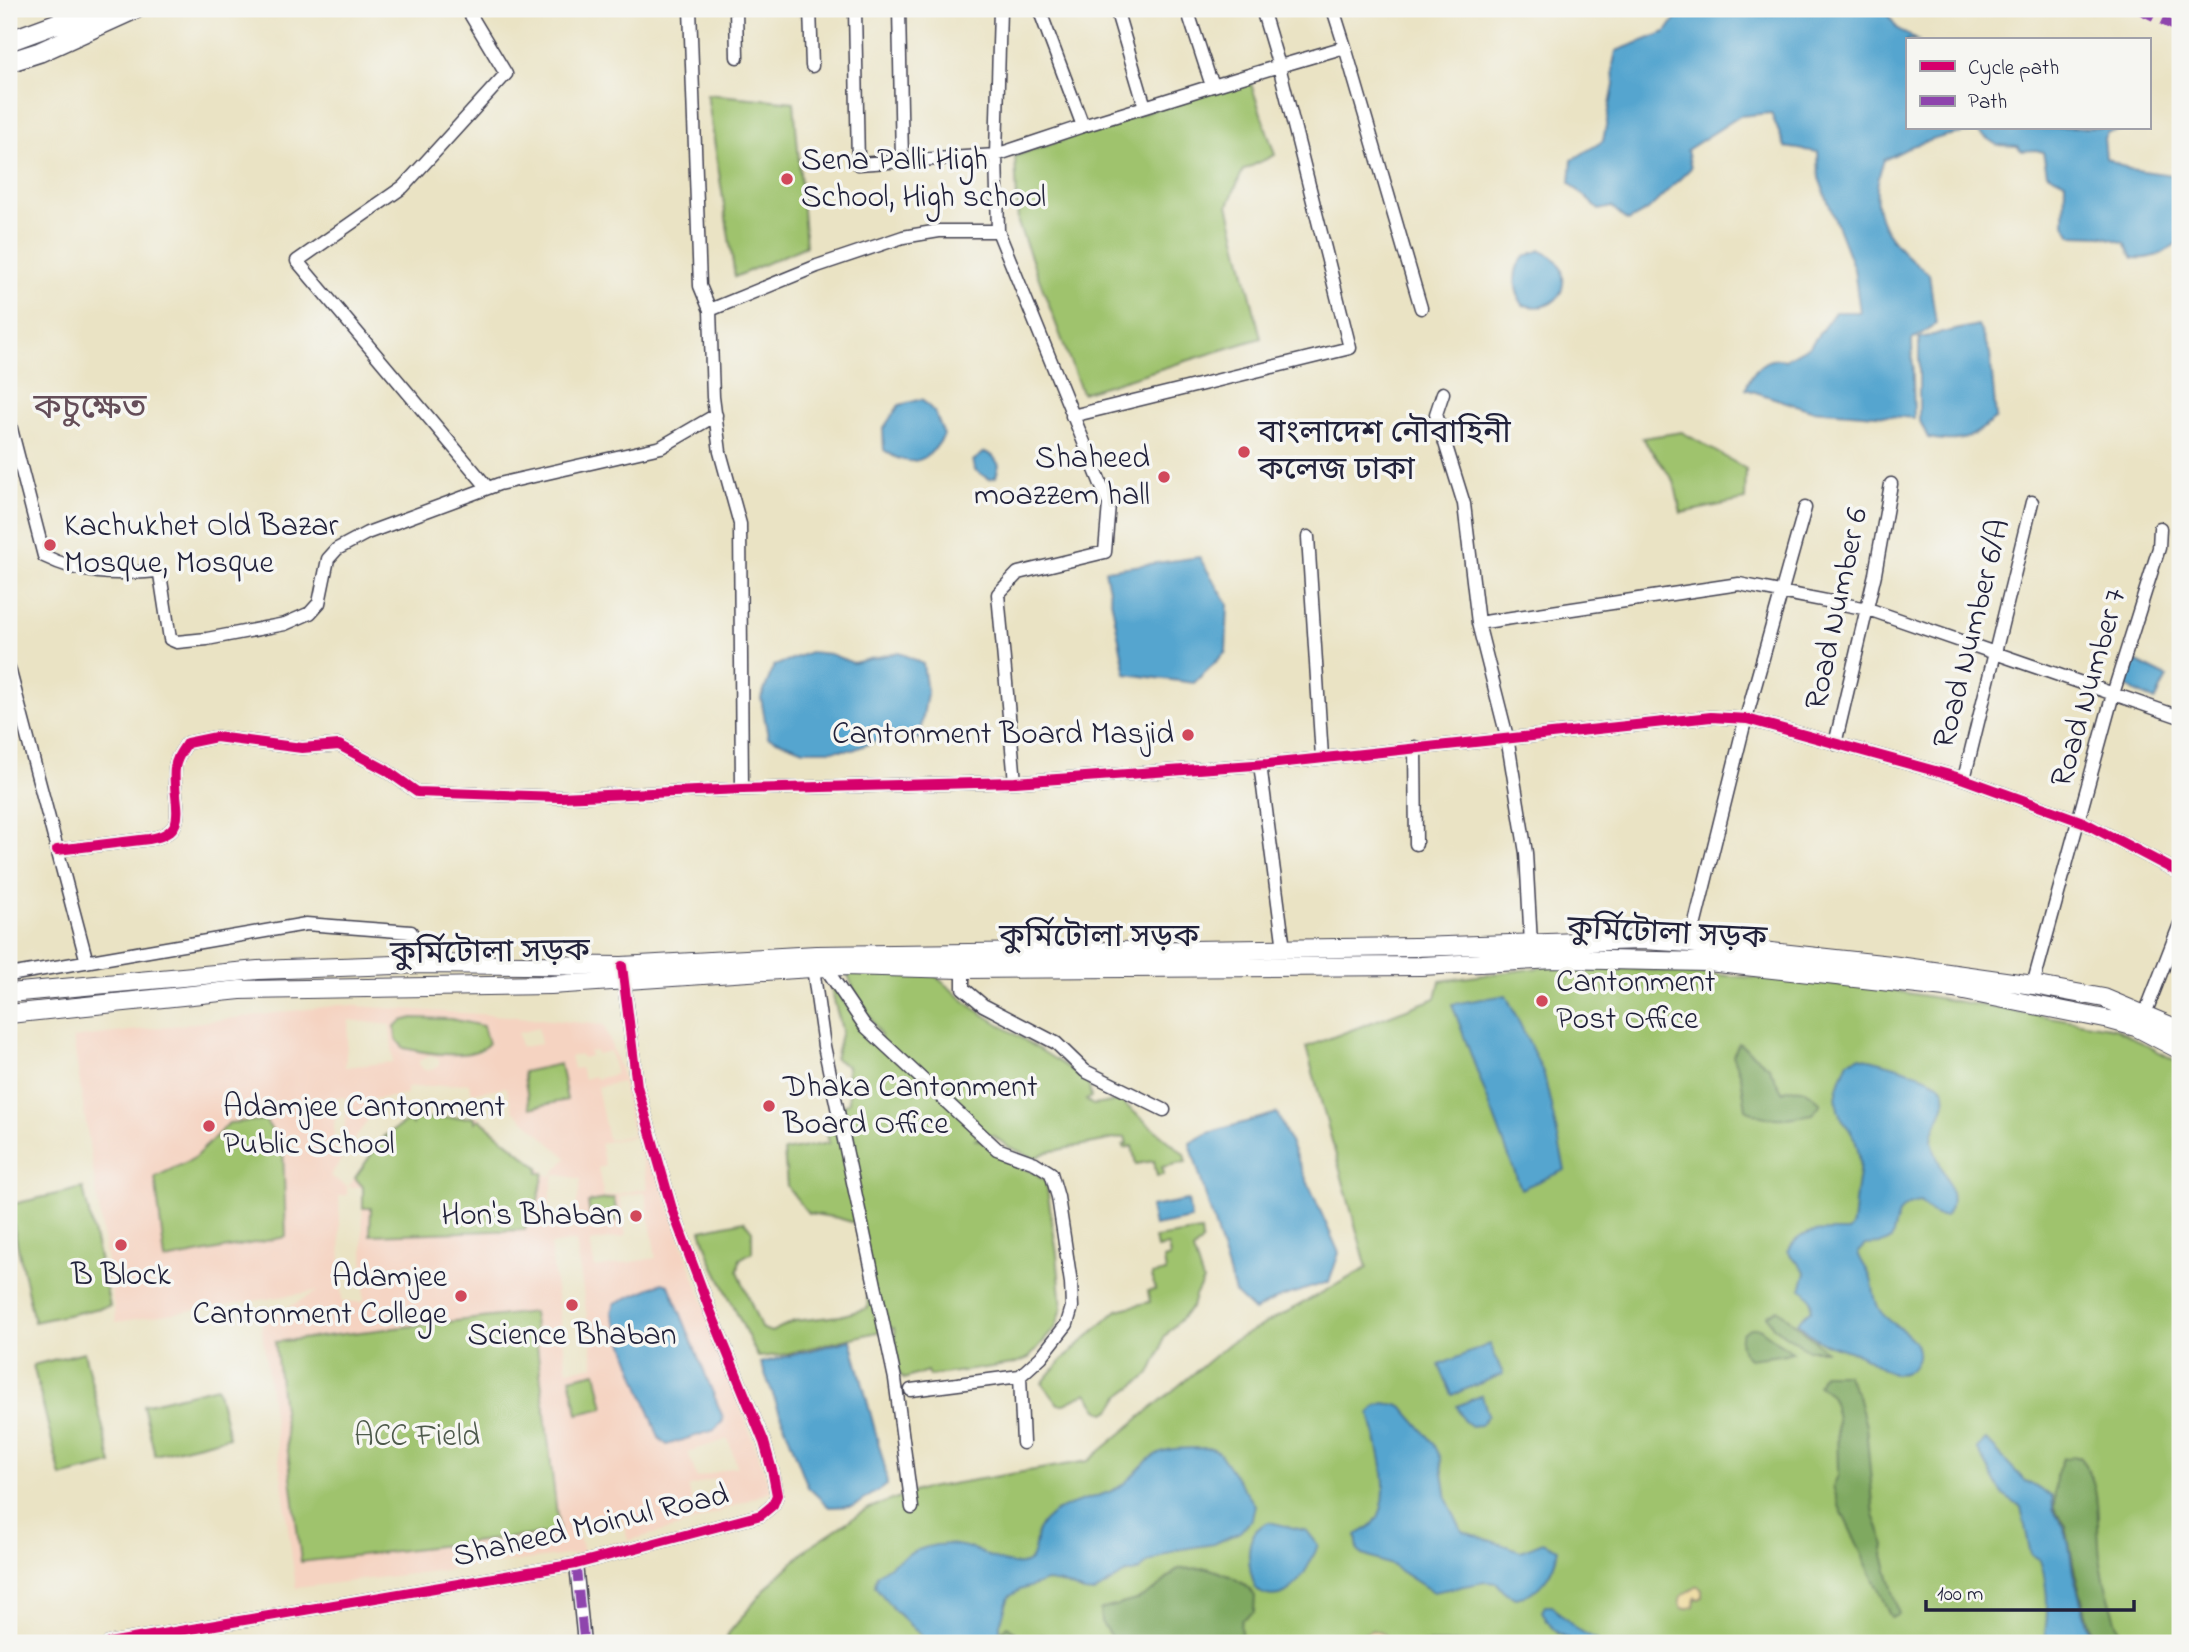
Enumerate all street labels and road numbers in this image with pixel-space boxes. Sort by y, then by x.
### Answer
street label: Road Number 6 [1794,504,1882,714]
street label: Road Number 6/A [1922,514,2024,754]
street label: Road Number 7 [2039,583,2141,793]
street label: কুর্মিটোলা সড়ক [1565,906,1769,964]
street label: কুর্মিটোলা সড়ক [998,915,1200,962]
street label: কুর্মিটোলা সড়ক [389,929,592,979]
street label: Shaheed Moinul Road [448,1472,734,1582]

